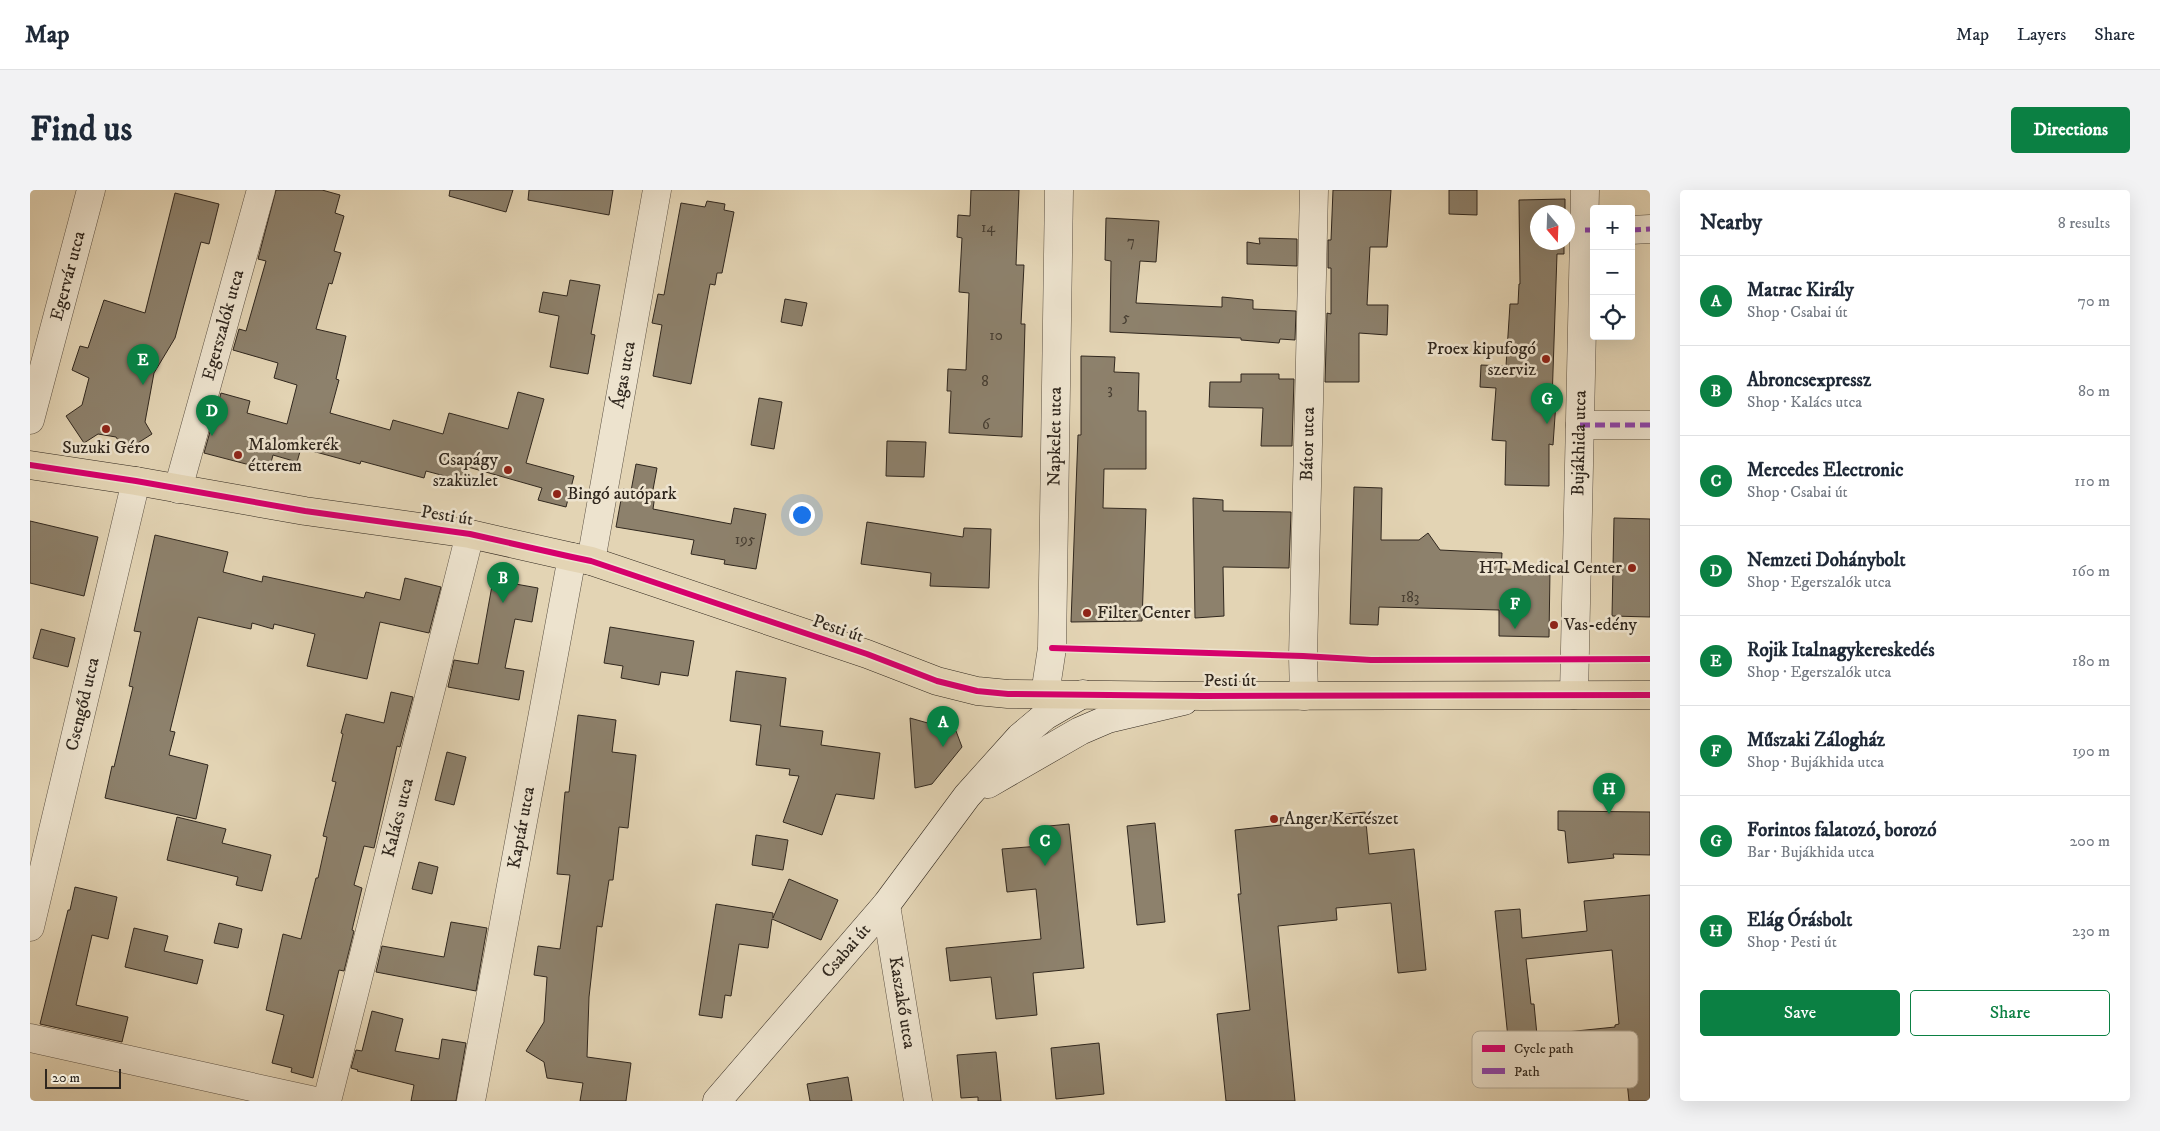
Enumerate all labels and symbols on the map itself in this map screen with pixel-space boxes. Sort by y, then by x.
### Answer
north arrow [1530,205,1575,250]
house number: 14 [981,218,995,237]
street label: Egervár utca [46,228,91,323]
house number: 7 [1127,232,1135,251]
street label: Egerszalók utca [198,267,249,383]
house number: 5 [1122,308,1130,327]
house number: 10 [989,326,1003,345]
place label: Proex kipufogó szerviz [1427,338,1536,381]
street label: Ágas utca [606,339,641,410]
pin: E [127,344,159,385]
marker: Proex kipufogó szerviz [1540,353,1552,365]
house number: 8 [981,372,989,391]
house number: 3 [1107,380,1113,399]
pin: G [1531,383,1563,424]
street label: Napkelet utca [1043,386,1067,486]
street label: Bujákhida utca [1567,390,1592,496]
pin: D [196,395,228,436]
street label: Bátor utca [1296,406,1320,481]
house number: 6 [982,415,991,434]
marker: Suzuki Géro [100,423,112,435]
place label: Malomkerék étterem [248,434,339,477]
place label: Suzuki Géro [62,437,150,459]
marker: Malomkerék étterem [232,449,244,461]
place label: Csapágy szaküzlet [433,449,498,492]
marker: Csapágy szaküzlet [502,464,514,476]
place label: Bingó autópark [567,483,677,505]
marker: Bingó autópark [551,488,563,500]
street label: Pesti út [419,501,475,531]
your location [789,502,815,528]
house number: 195 [735,530,756,549]
place label: HT Medical Center [1479,557,1622,579]
pin: B [487,562,519,603]
marker: HT Medical Center [1626,562,1638,574]
house number: 183 [1401,588,1419,607]
pin: F [1499,588,1531,629]
place label: Filter Center [1097,602,1191,624]
marker: Filter Center [1081,607,1093,619]
street label: Pesti út [810,610,867,648]
place label: Vas-edény [1563,614,1637,636]
marker: Vas-edény [1548,619,1560,631]
street label: Csengőd utca [61,655,105,753]
street label: Pesti út [1204,670,1256,692]
pin: A [927,706,959,747]
pin: H [1593,773,1625,814]
street label: Kalács utca [378,776,419,860]
street label: Kaptár utca [503,784,540,871]
place label: Anger Kertészet [1284,808,1399,830]
marker: Anger Kertészet [1268,813,1280,825]
pin: C [1029,825,1061,866]
street label: Csabai út [817,919,876,983]
street label: Kaszakő utca [884,955,920,1051]
legend [1472,1031,1638,1088]
text: Cycle path [1514,1040,1574,1058]
text: Path [1514,1063,1541,1081]
scale bar [45,1066,121,1089]

